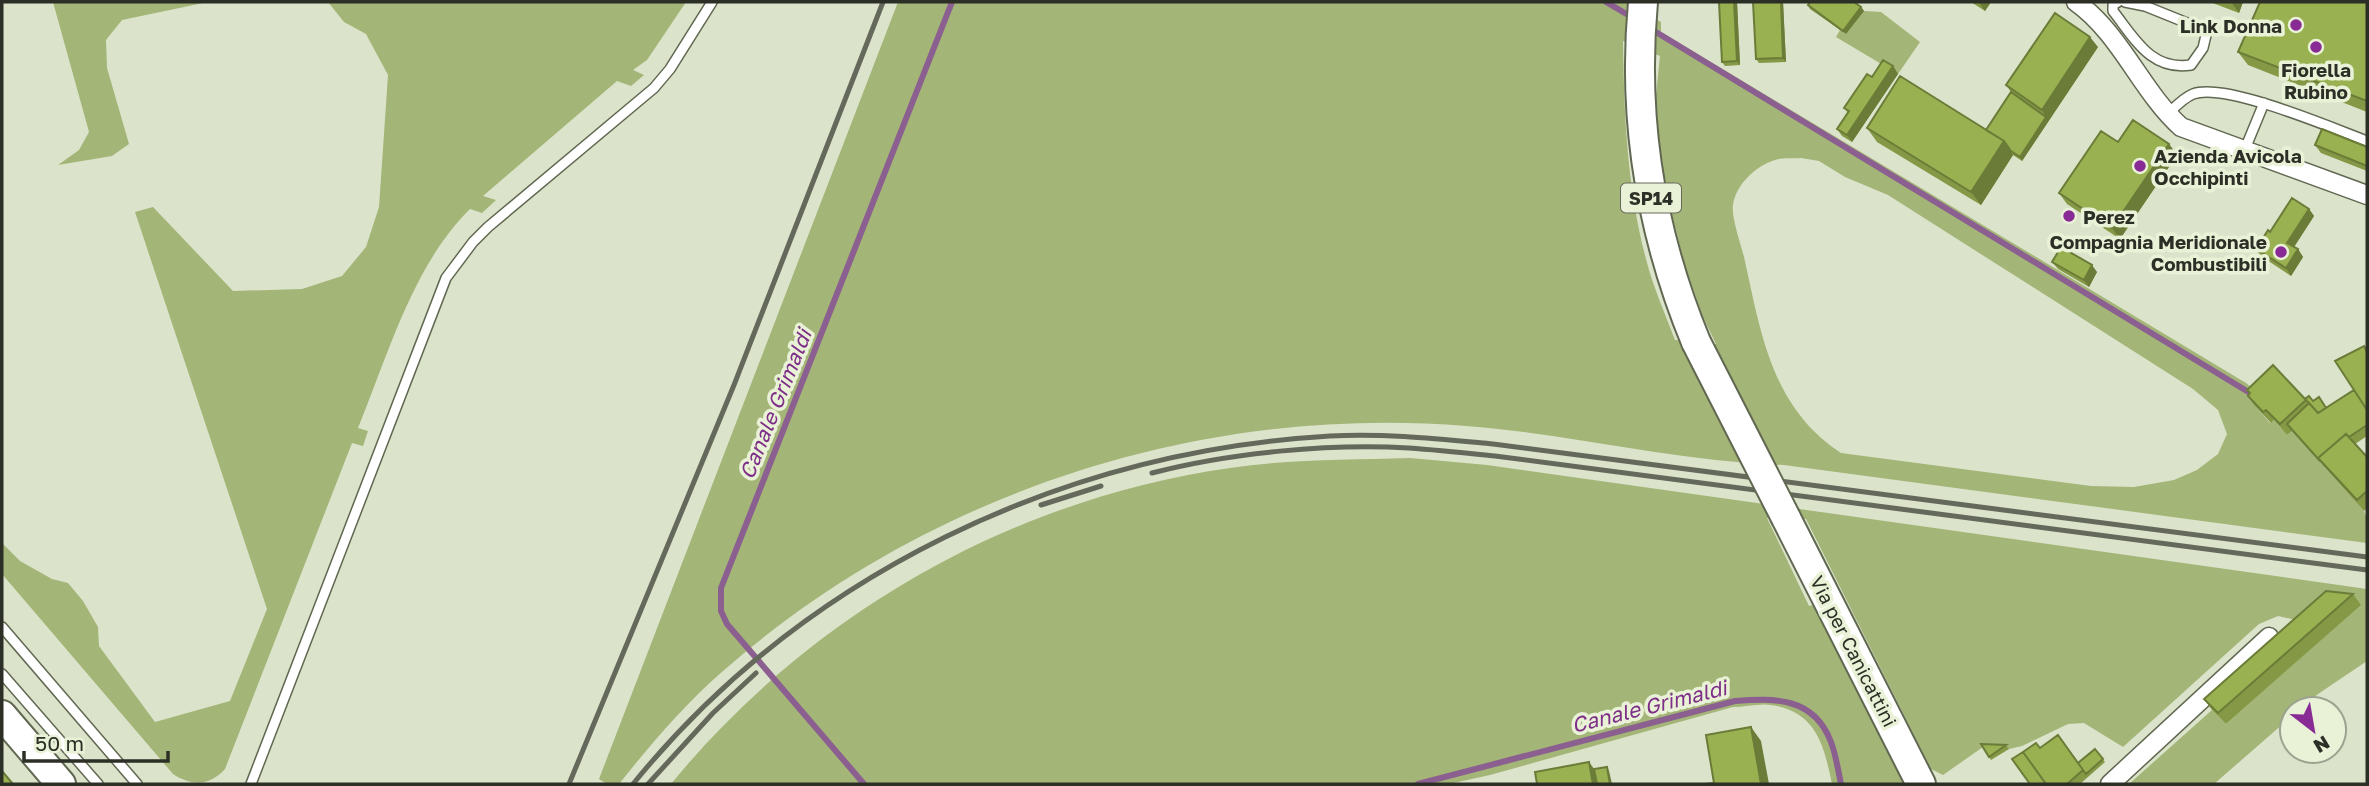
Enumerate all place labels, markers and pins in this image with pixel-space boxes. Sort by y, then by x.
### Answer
place label: Link Donna [2180,14,2282,37]
marker: Link Donna [2288,17,2304,33]
marker: Fiorella Rubino [2308,39,2324,55]
place label: Fiorella Rubino [2281,58,2351,103]
place label: Azienda Avicola Occhipinti [2154,144,2302,189]
marker: Azienda Avicola Occhipinti [2132,158,2148,174]
place label: Perez [2083,205,2135,228]
marker: Perez [2061,208,2077,224]
place label: Compagnia Meridionale Combustibili [2050,230,2267,275]
marker: Compagnia Meridionale Combustibili [2273,244,2289,260]

